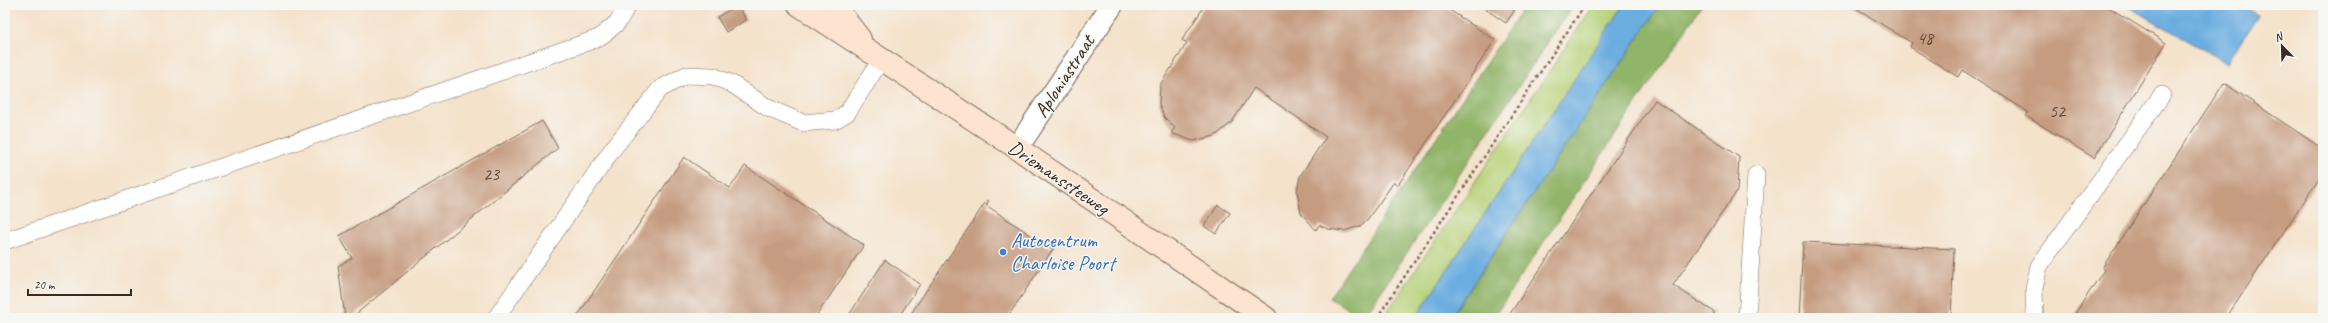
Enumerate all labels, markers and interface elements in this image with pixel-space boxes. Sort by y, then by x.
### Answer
north arrow [2262,26,2302,66]
house number: 48 [1917,27,1935,49]
street label: Aploniastraat [1029,28,1102,122]
text: N [2272,28,2286,45]
house number: 52 [2049,100,2067,122]
street label: Driemanssteeweg [1004,135,1115,221]
house number: 23 [483,163,501,185]
place label: Autocentrum Charloise Poort [1011,228,1118,276]
marker: Autocentrum Charloise Poort [998,247,1008,257]
scale bar [28,271,131,297]
text: 20 m [34,277,56,293]

